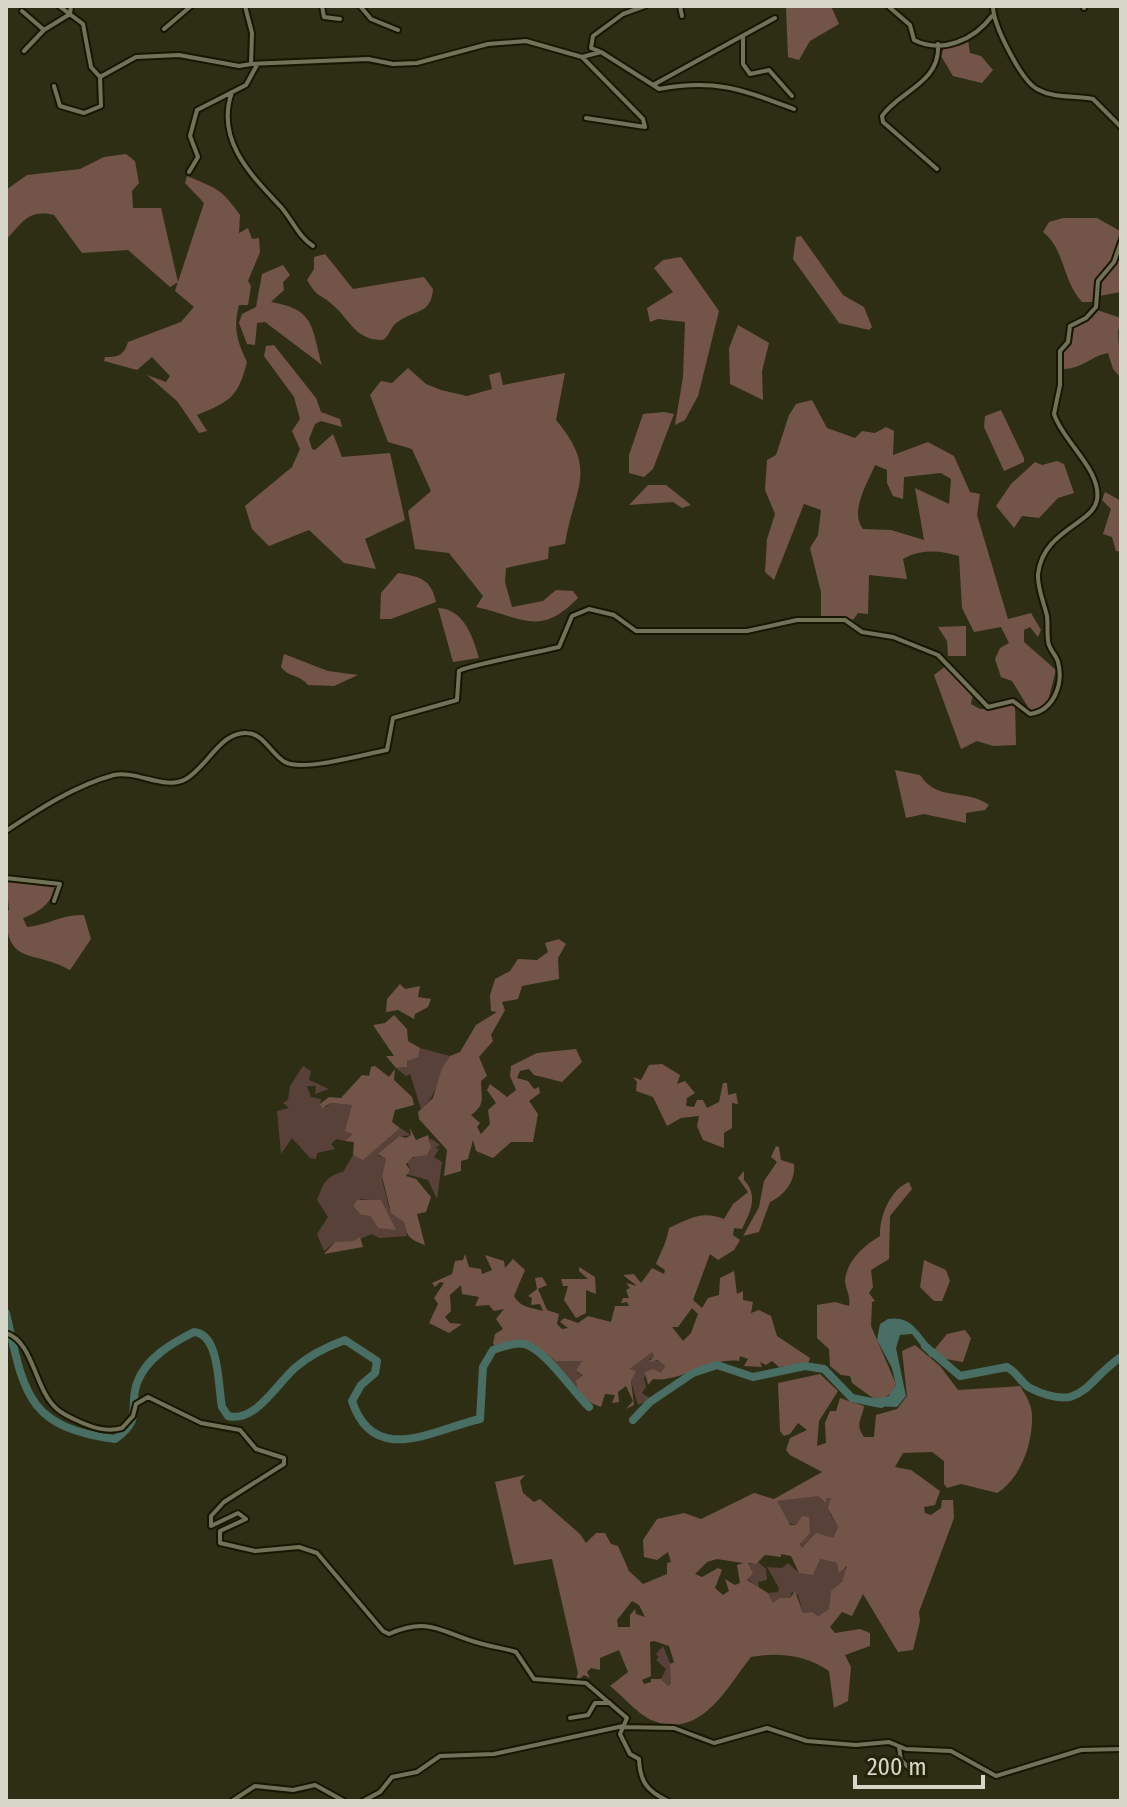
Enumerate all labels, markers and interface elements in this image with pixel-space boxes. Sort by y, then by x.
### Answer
scale bar [855,1739,983,1789]
text: 200 m [867,1753,927,1781]

